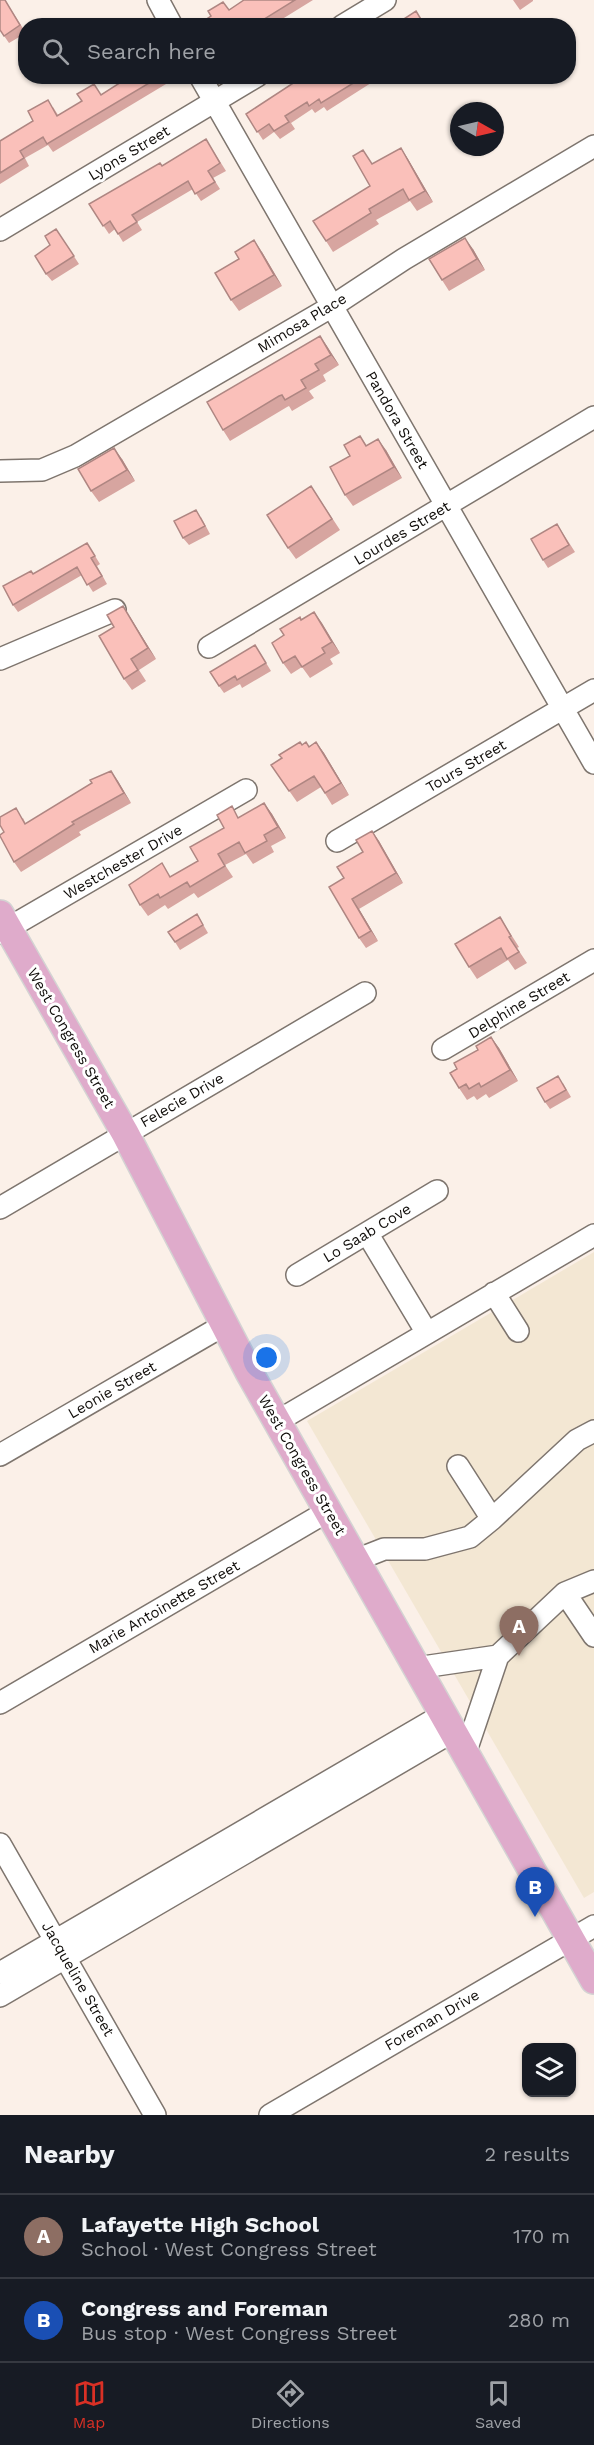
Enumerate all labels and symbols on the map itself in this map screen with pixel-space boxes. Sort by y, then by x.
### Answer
north arrow [450,102,504,156]
street label: Lyons Street [85,121,174,184]
street label: Mimosa Place [254,289,350,357]
street label: Pandora Street [362,368,433,473]
street label: Lourdes Street [351,497,454,569]
street label: Tours Street [423,735,510,796]
street label: Westchester Drive [60,821,186,903]
street label: West Congress Street [23,965,119,1112]
street label: Delphine Street [465,967,574,1042]
street label: Felecie Drive [137,1069,227,1131]
street label: Lo Saab Cove [320,1200,414,1266]
your location [252,1343,281,1372]
street label: Leonie Street [65,1357,160,1422]
street label: West Congress Street [254,1392,350,1539]
street label: Marie Antoinette Street [85,1556,243,1658]
pin: A [500,1606,538,1656]
pin: B [516,1868,554,1917]
street label: Jacqueline Street [38,1919,118,2040]
street label: Foreman Drive [381,1986,483,2054]

